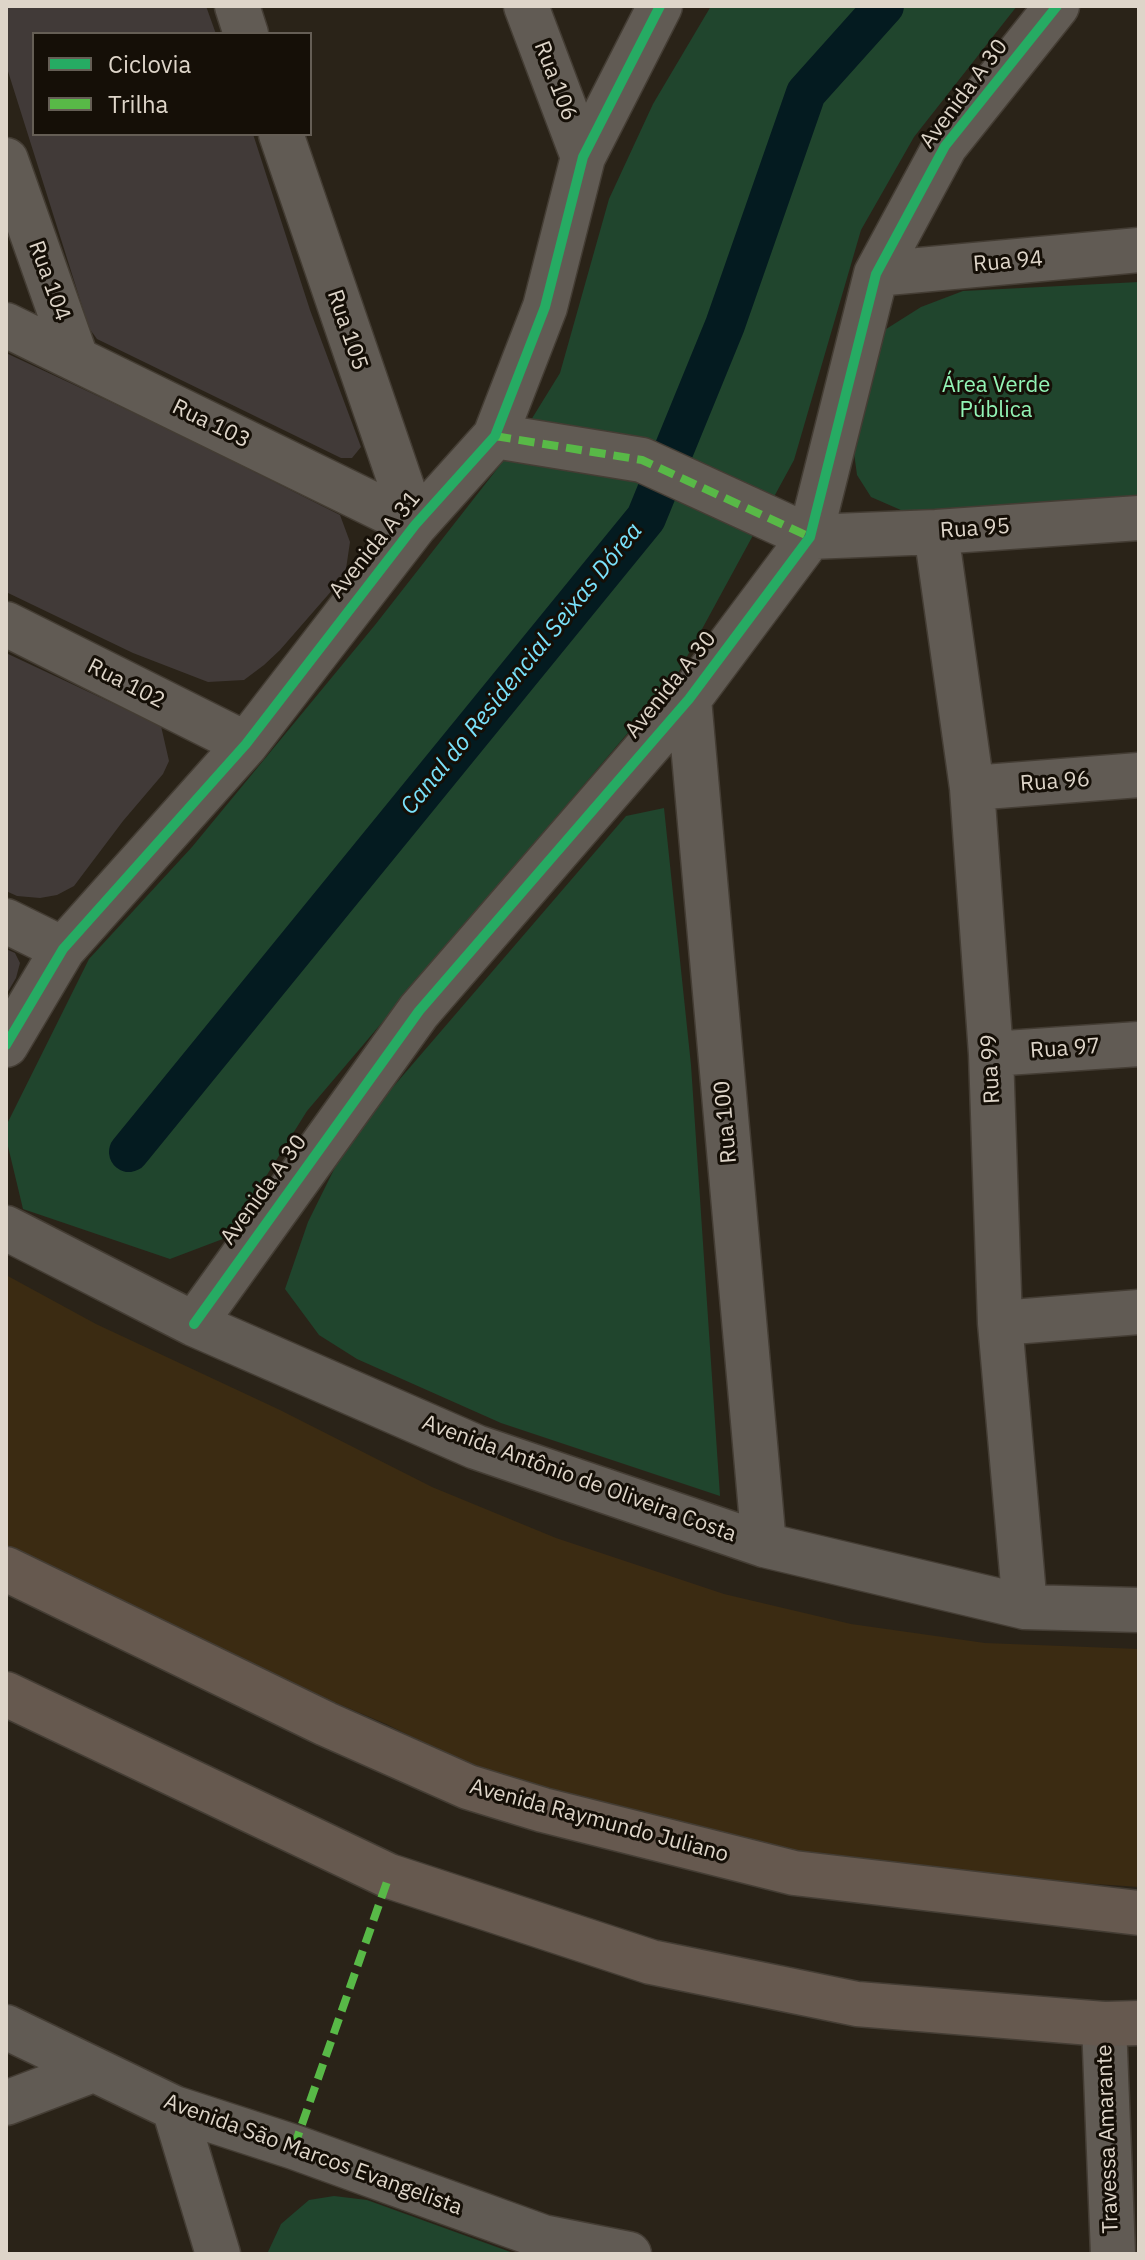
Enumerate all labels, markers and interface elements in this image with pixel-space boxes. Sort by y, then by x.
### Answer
legend [32,32,312,136]
street label: Avenida A 30 [914,34,1014,154]
street label: Rua 106 [528,37,582,125]
text: Ciclovia [108,48,191,80]
text: Trilha [108,88,168,120]
street label: Rua 104 [22,237,76,325]
street label: Rua 94 [972,246,1044,278]
street label: Rua 105 [321,286,373,374]
park label: Área Verde Pública [942,373,1050,424]
street label: Rua 103 [168,394,254,454]
street label: Avenida A 31 [324,486,426,604]
street label: Rua 95 [939,513,1011,545]
water label: Canal do Residencial Seixas Dórea [395,517,649,821]
street label: Avenida A 30 [620,626,722,744]
street label: Rua 102 [83,653,169,715]
street label: Rua 96 [1019,766,1091,798]
street label: Rua 99 [976,1033,1006,1105]
street label: Rua 97 [1029,1033,1101,1065]
street label: Rua 100 [709,1079,743,1165]
street label: Avenida A 30 [215,1130,313,1250]
street label: Avenida Antônio de Oliveira Costa [418,1410,740,1548]
street label: Avenida Raymundo Juliano [467,1774,731,1868]
street label: Travessa Amarante [1092,2044,1124,2234]
street label: Avenida São Marcos Evangelista [160,2089,466,2221]

